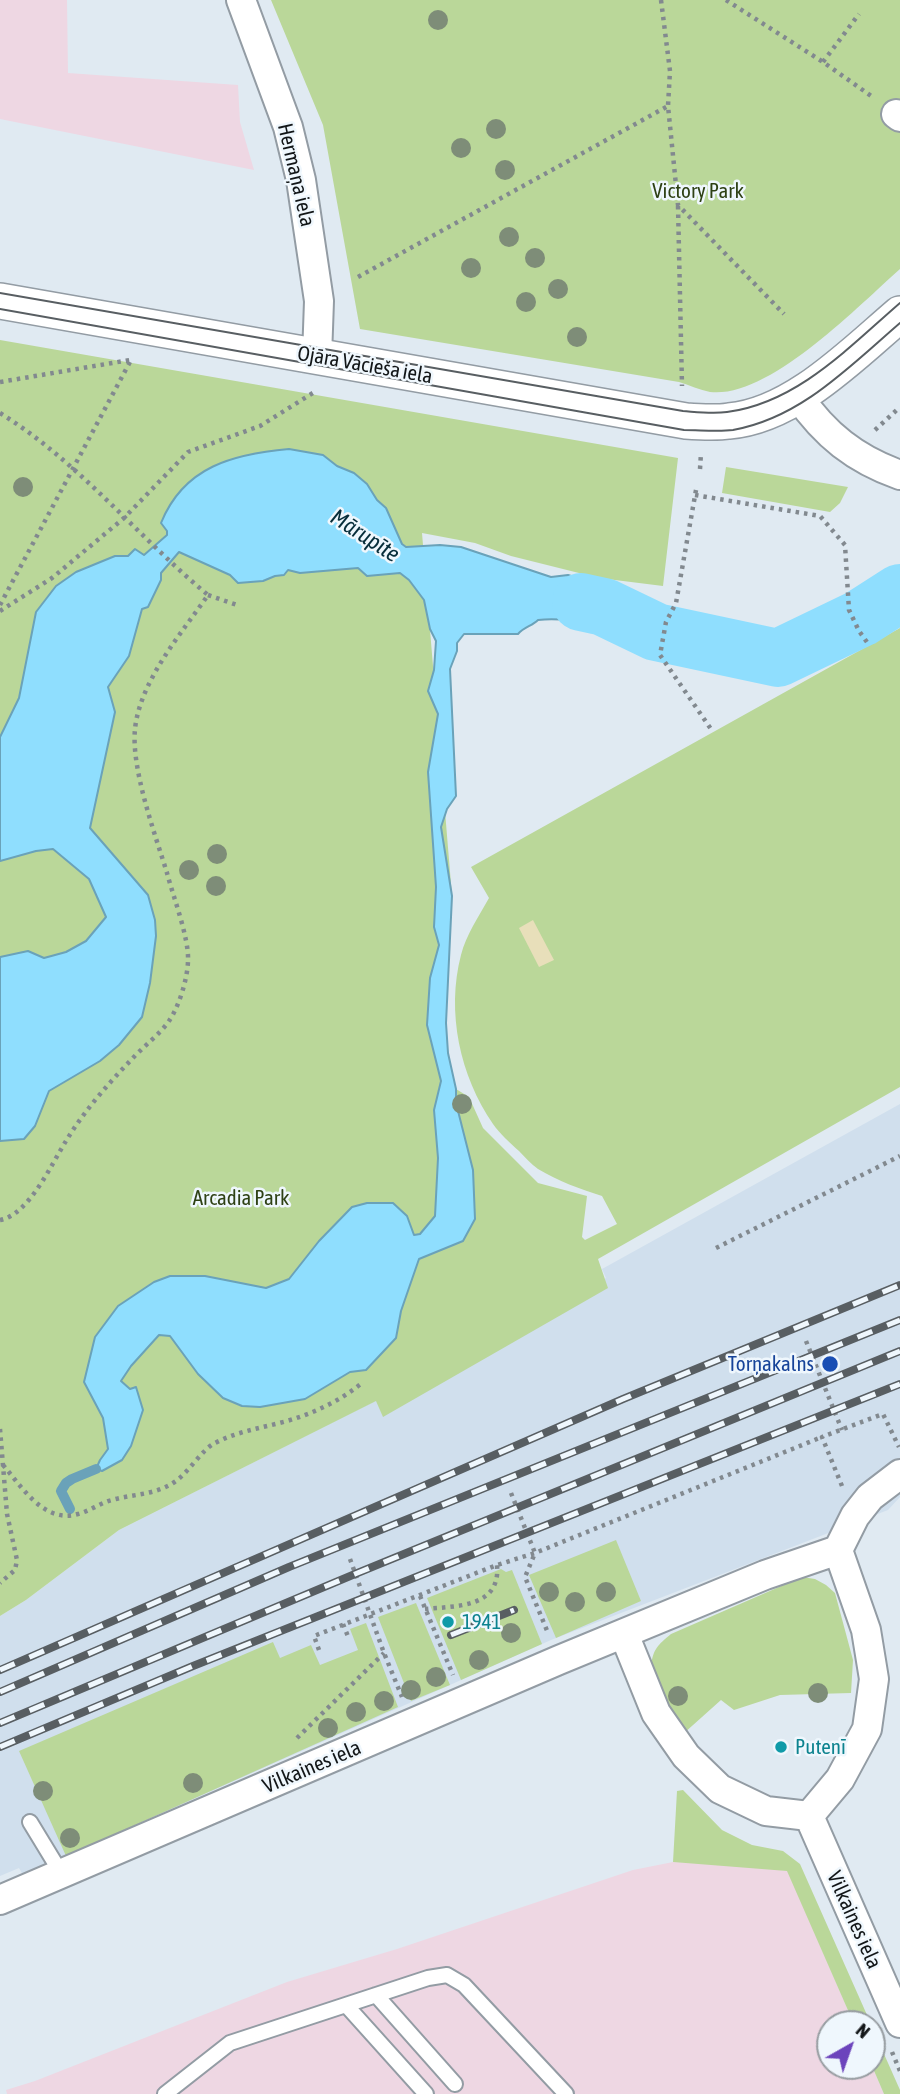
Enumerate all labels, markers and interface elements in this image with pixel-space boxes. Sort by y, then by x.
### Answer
street label: Hermaņa iela [272,121,320,229]
park label: Victory Park [652,178,744,204]
street label: Ojāra Vācieša iela [296,341,434,389]
water label: Mārupīte [325,503,405,569]
park label: Arcadia Park [193,1185,289,1211]
place label: Torņakalns [728,1351,814,1377]
marker: Torņakalns [820,1354,840,1374]
place label: 1941 [462,1609,501,1635]
marker: 1941 [440,1614,456,1630]
place label: Putenī [795,1734,846,1760]
street label: Vilkaines iela [259,1735,365,1799]
marker: Putenī [773,1739,789,1755]
street label: Vilkaines iela [821,1867,887,1973]
north arrow [816,2010,886,2080]
text: N [852,2018,875,2042]

